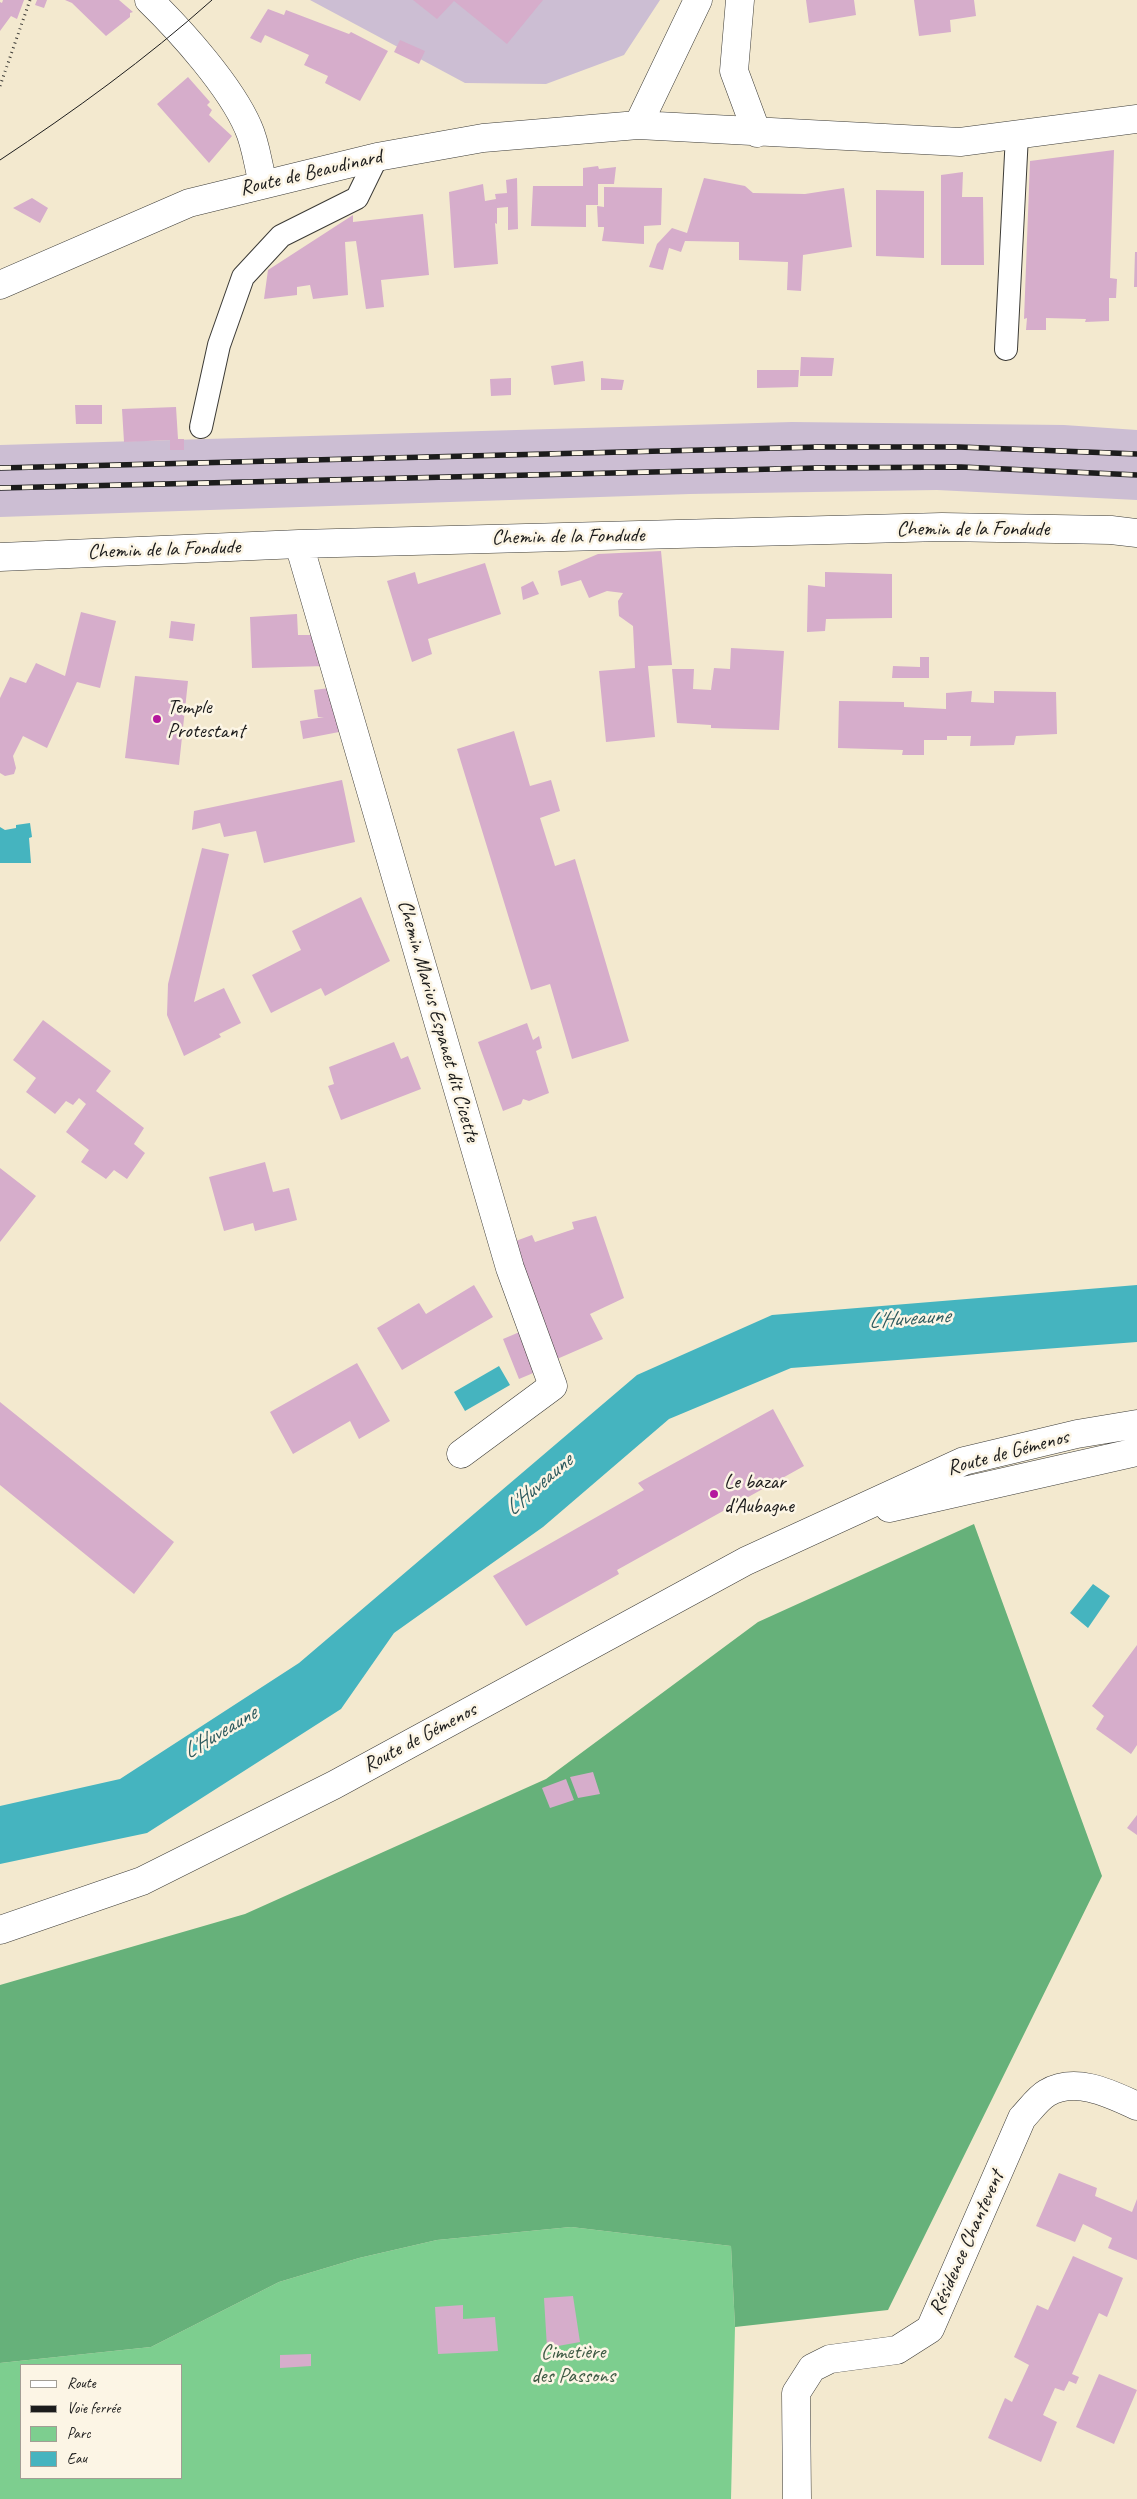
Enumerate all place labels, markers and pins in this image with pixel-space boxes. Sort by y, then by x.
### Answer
place label: Temple Protestant [167,694,245,744]
marker: Temple Protestant [151,713,163,725]
place label: Le bazar d'Aubagne [724,1469,794,1519]
marker: Le bazar d'Aubagne [708,1488,720,1500]

